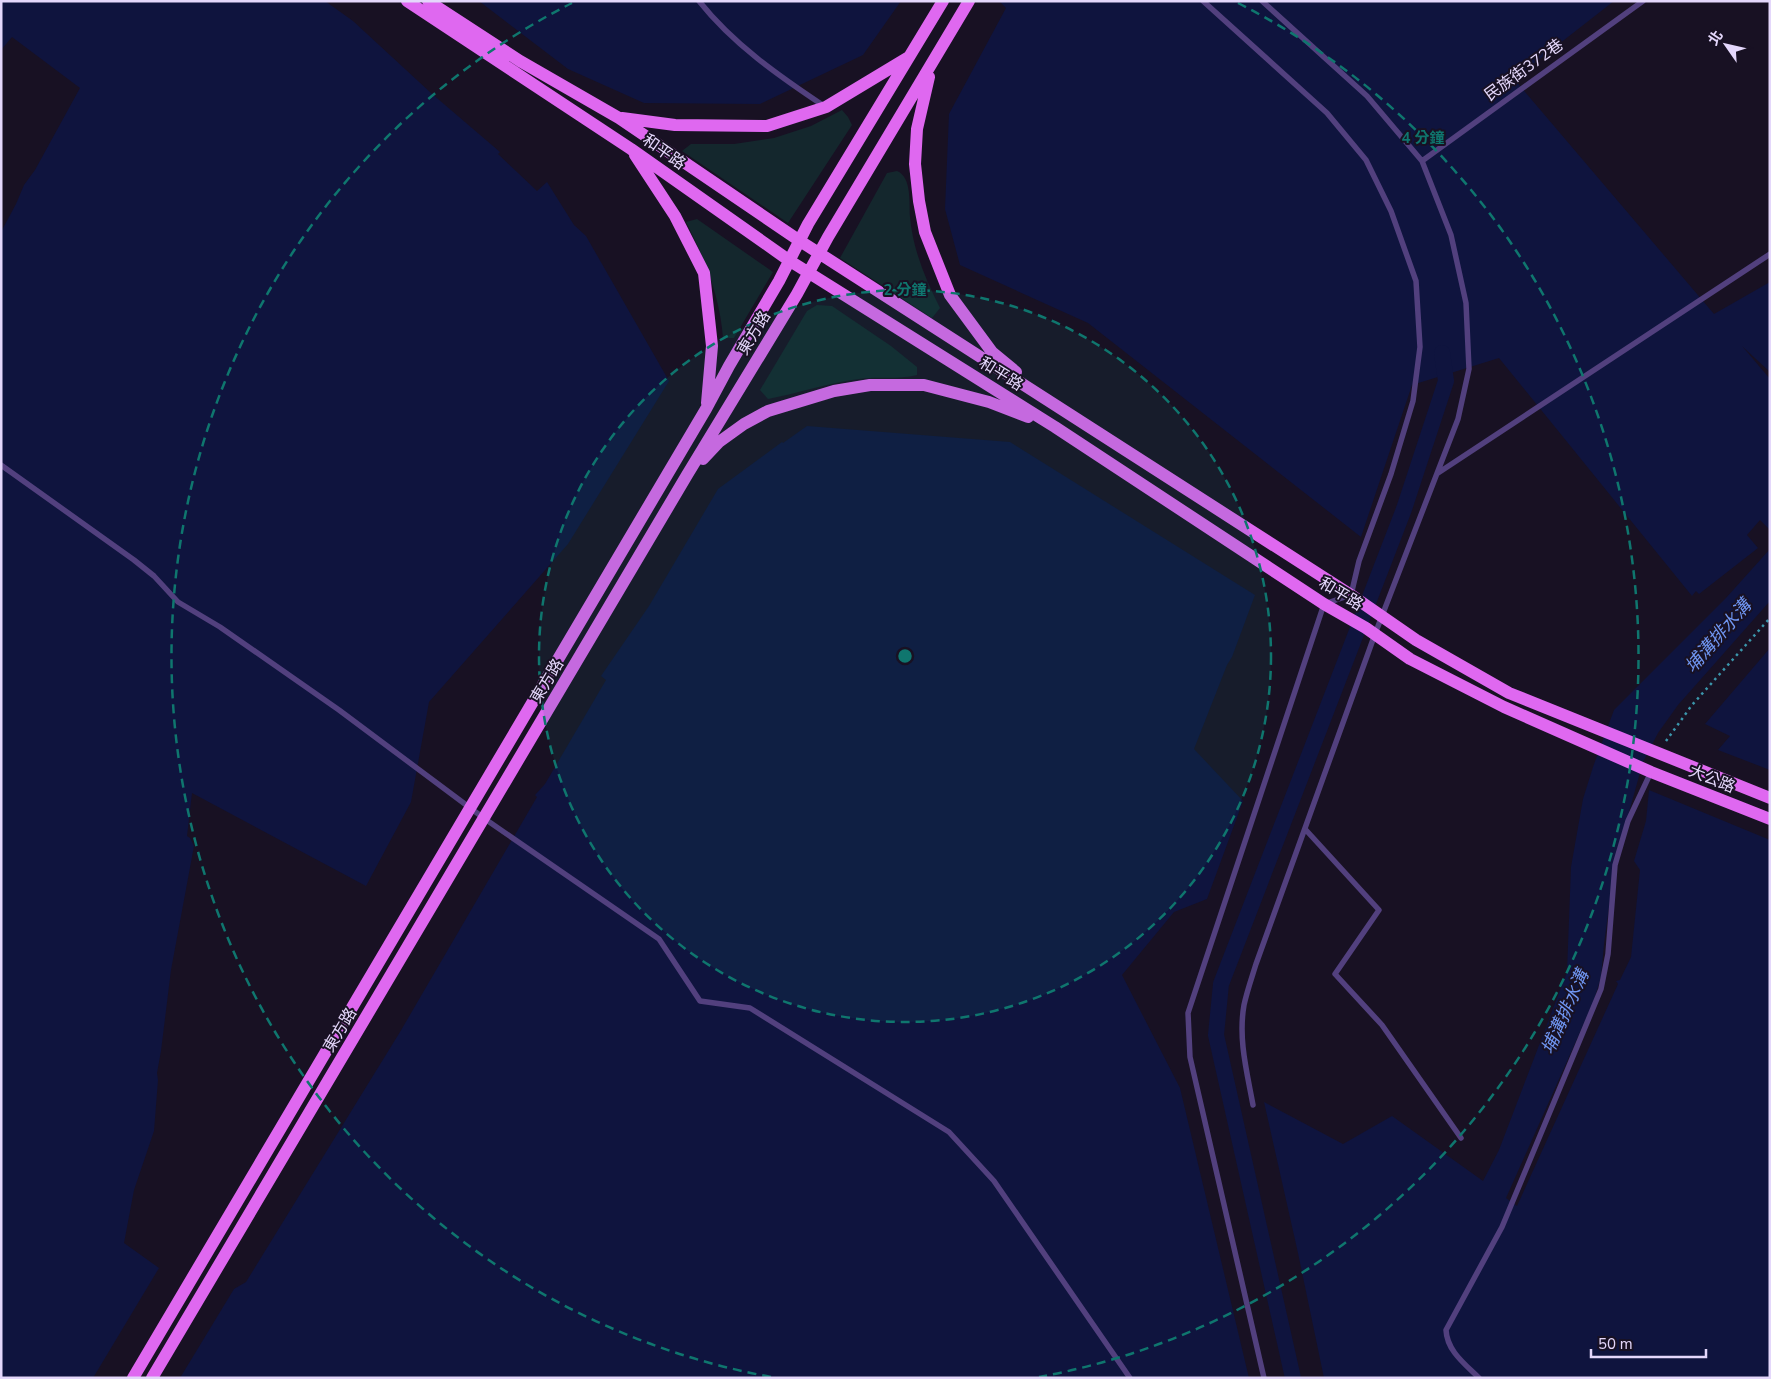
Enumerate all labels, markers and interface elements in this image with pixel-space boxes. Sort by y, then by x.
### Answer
north arrow [1701,20,1751,70]
text: 北 [1704,27,1727,49]
street label: 民族街372巷 [1480,34,1568,106]
text: 4 分鐘 [1401,128,1445,148]
street label: 和平路 [638,129,690,175]
text: 2 分鐘 [883,280,927,300]
street label: 東方路 [732,307,776,359]
street label: 和平路 [975,352,1027,396]
street label: 和平路 [1315,572,1367,616]
water label: 埔溝排水溝 [1679,592,1759,678]
centre of rings [896,647,914,665]
street label: 東方路 [525,655,569,707]
street label: 大公路 [1686,760,1738,798]
water label: 埔溝排水溝 [1536,963,1595,1058]
street label: 東方路 [318,1004,362,1056]
scale bar [1591,1326,1706,1358]
text: 50 m [1598,1334,1633,1354]

